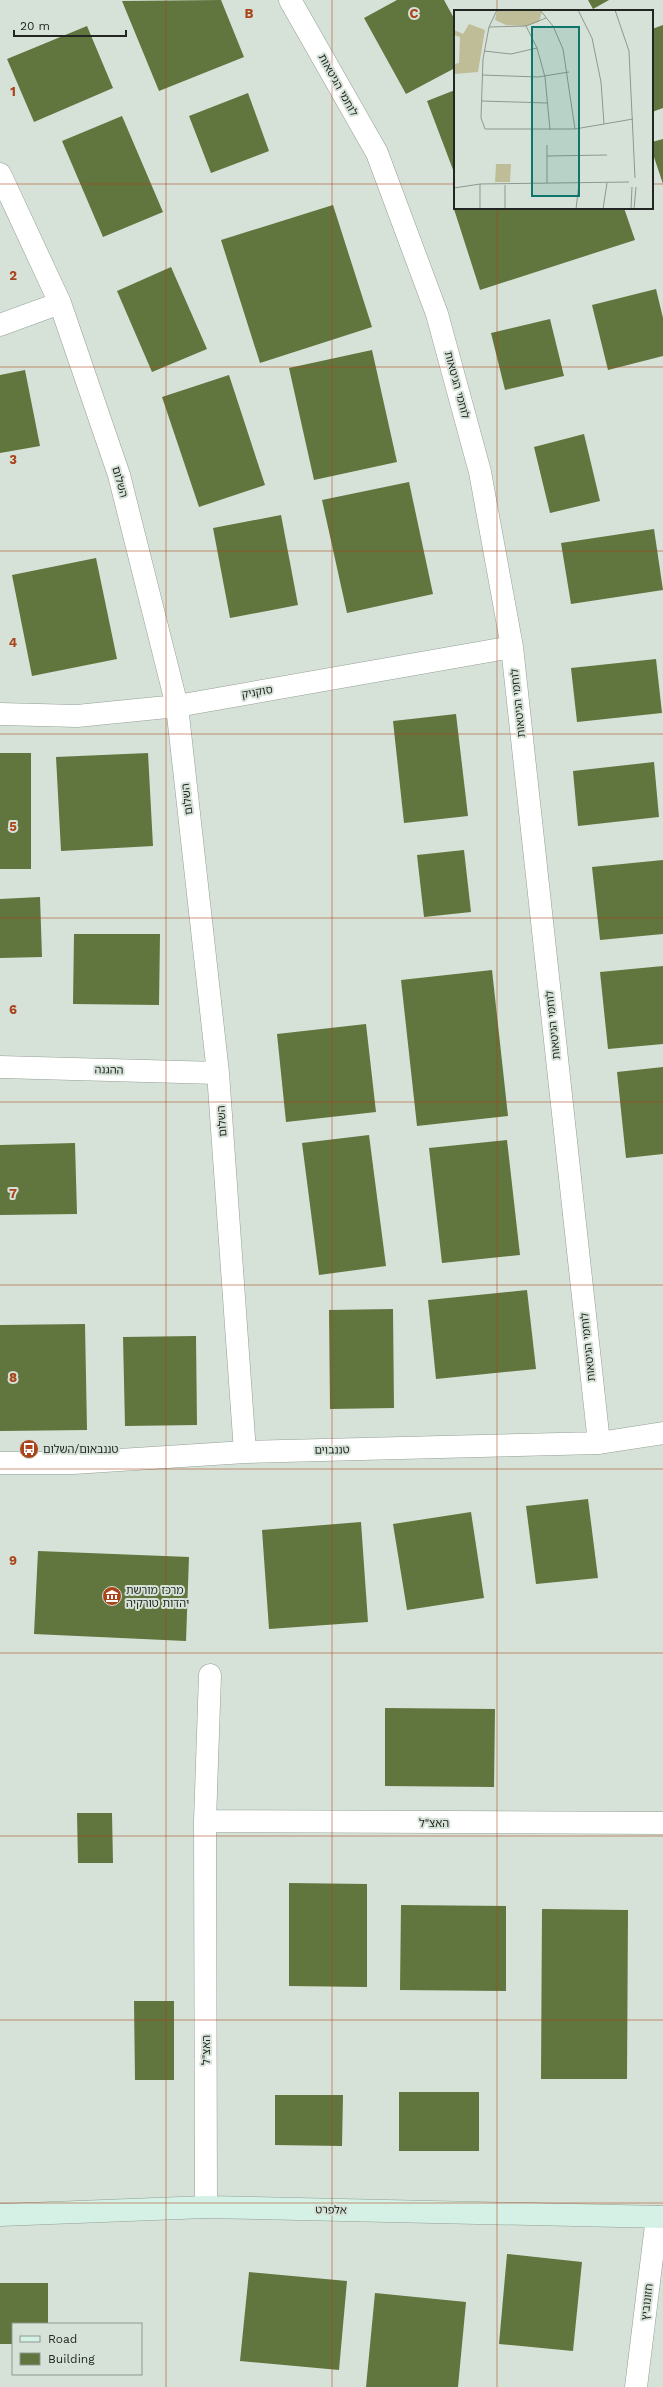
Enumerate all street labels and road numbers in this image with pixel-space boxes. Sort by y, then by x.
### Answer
street label: לוחמי הגיטאות [316,52,361,119]
street label: לוחמי הגיטאות [442,350,472,420]
street label: השלום [109,465,131,499]
street label: לוחמי הגיטאות [508,668,528,738]
street label: סוקניק [240,683,274,701]
street label: השלום [179,783,195,815]
street label: לוחמי הגיטאות [543,990,563,1060]
street label: ההגנה [94,1063,124,1077]
street label: השלום [214,1105,230,1137]
street label: לוחמי הגיטאות [578,1312,598,1382]
street label: טננבוים [314,1443,350,1457]
street label: האצ"ל [419,1817,449,1830]
street label: האצ"ל [200,2035,213,2065]
street label: אלפרט [315,2203,347,2217]
street label: חזונוביץ [638,2283,656,2321]

